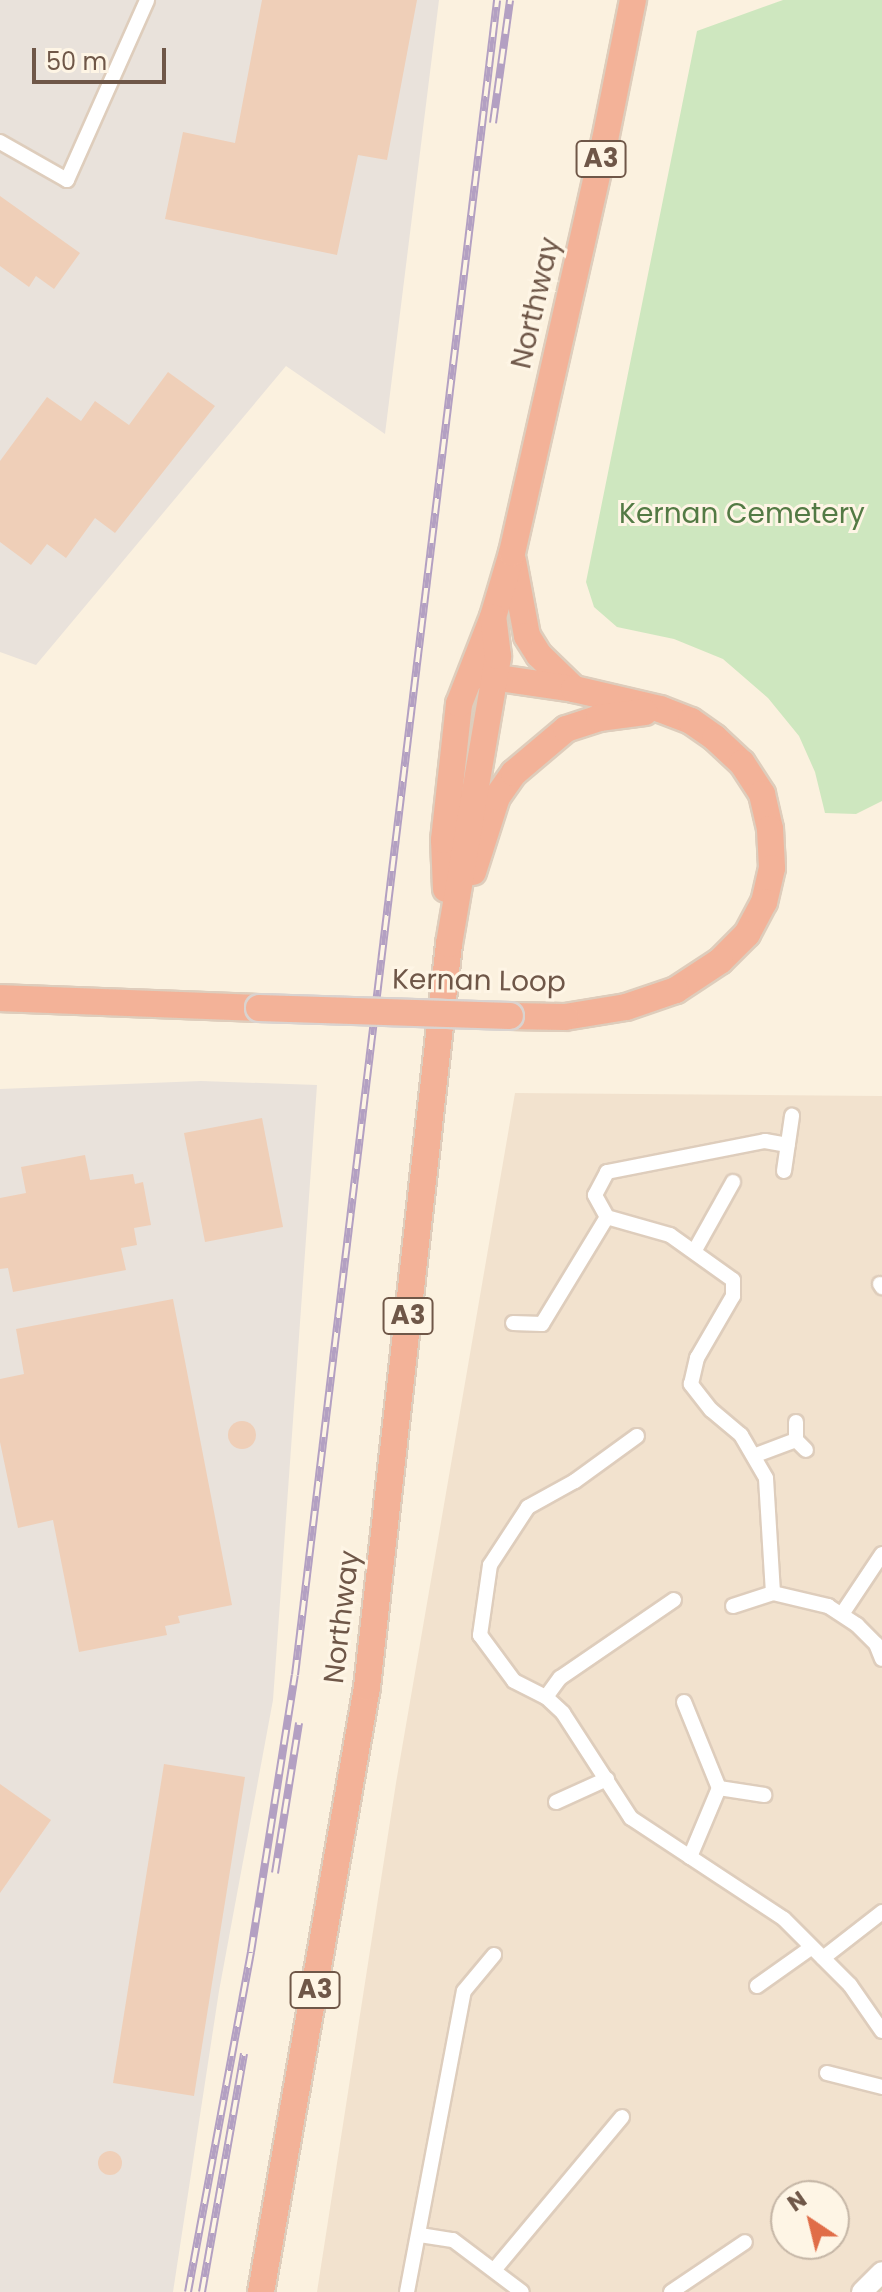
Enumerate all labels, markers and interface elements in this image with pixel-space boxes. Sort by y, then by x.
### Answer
scale bar [36,32,170,82]
text: 50 m [46,45,107,78]
road number: A3 [575,137,627,181]
street label: Northway [505,234,567,372]
park label: Kernan Cemetery [619,497,865,531]
street label: Kernan Loop [392,963,566,999]
road number: A3 [382,1294,434,1338]
street label: Northway [317,1549,367,1685]
road number: A3 [289,1968,341,2012]
north arrow [770,2180,850,2260]
text: N [781,2184,813,2219]

